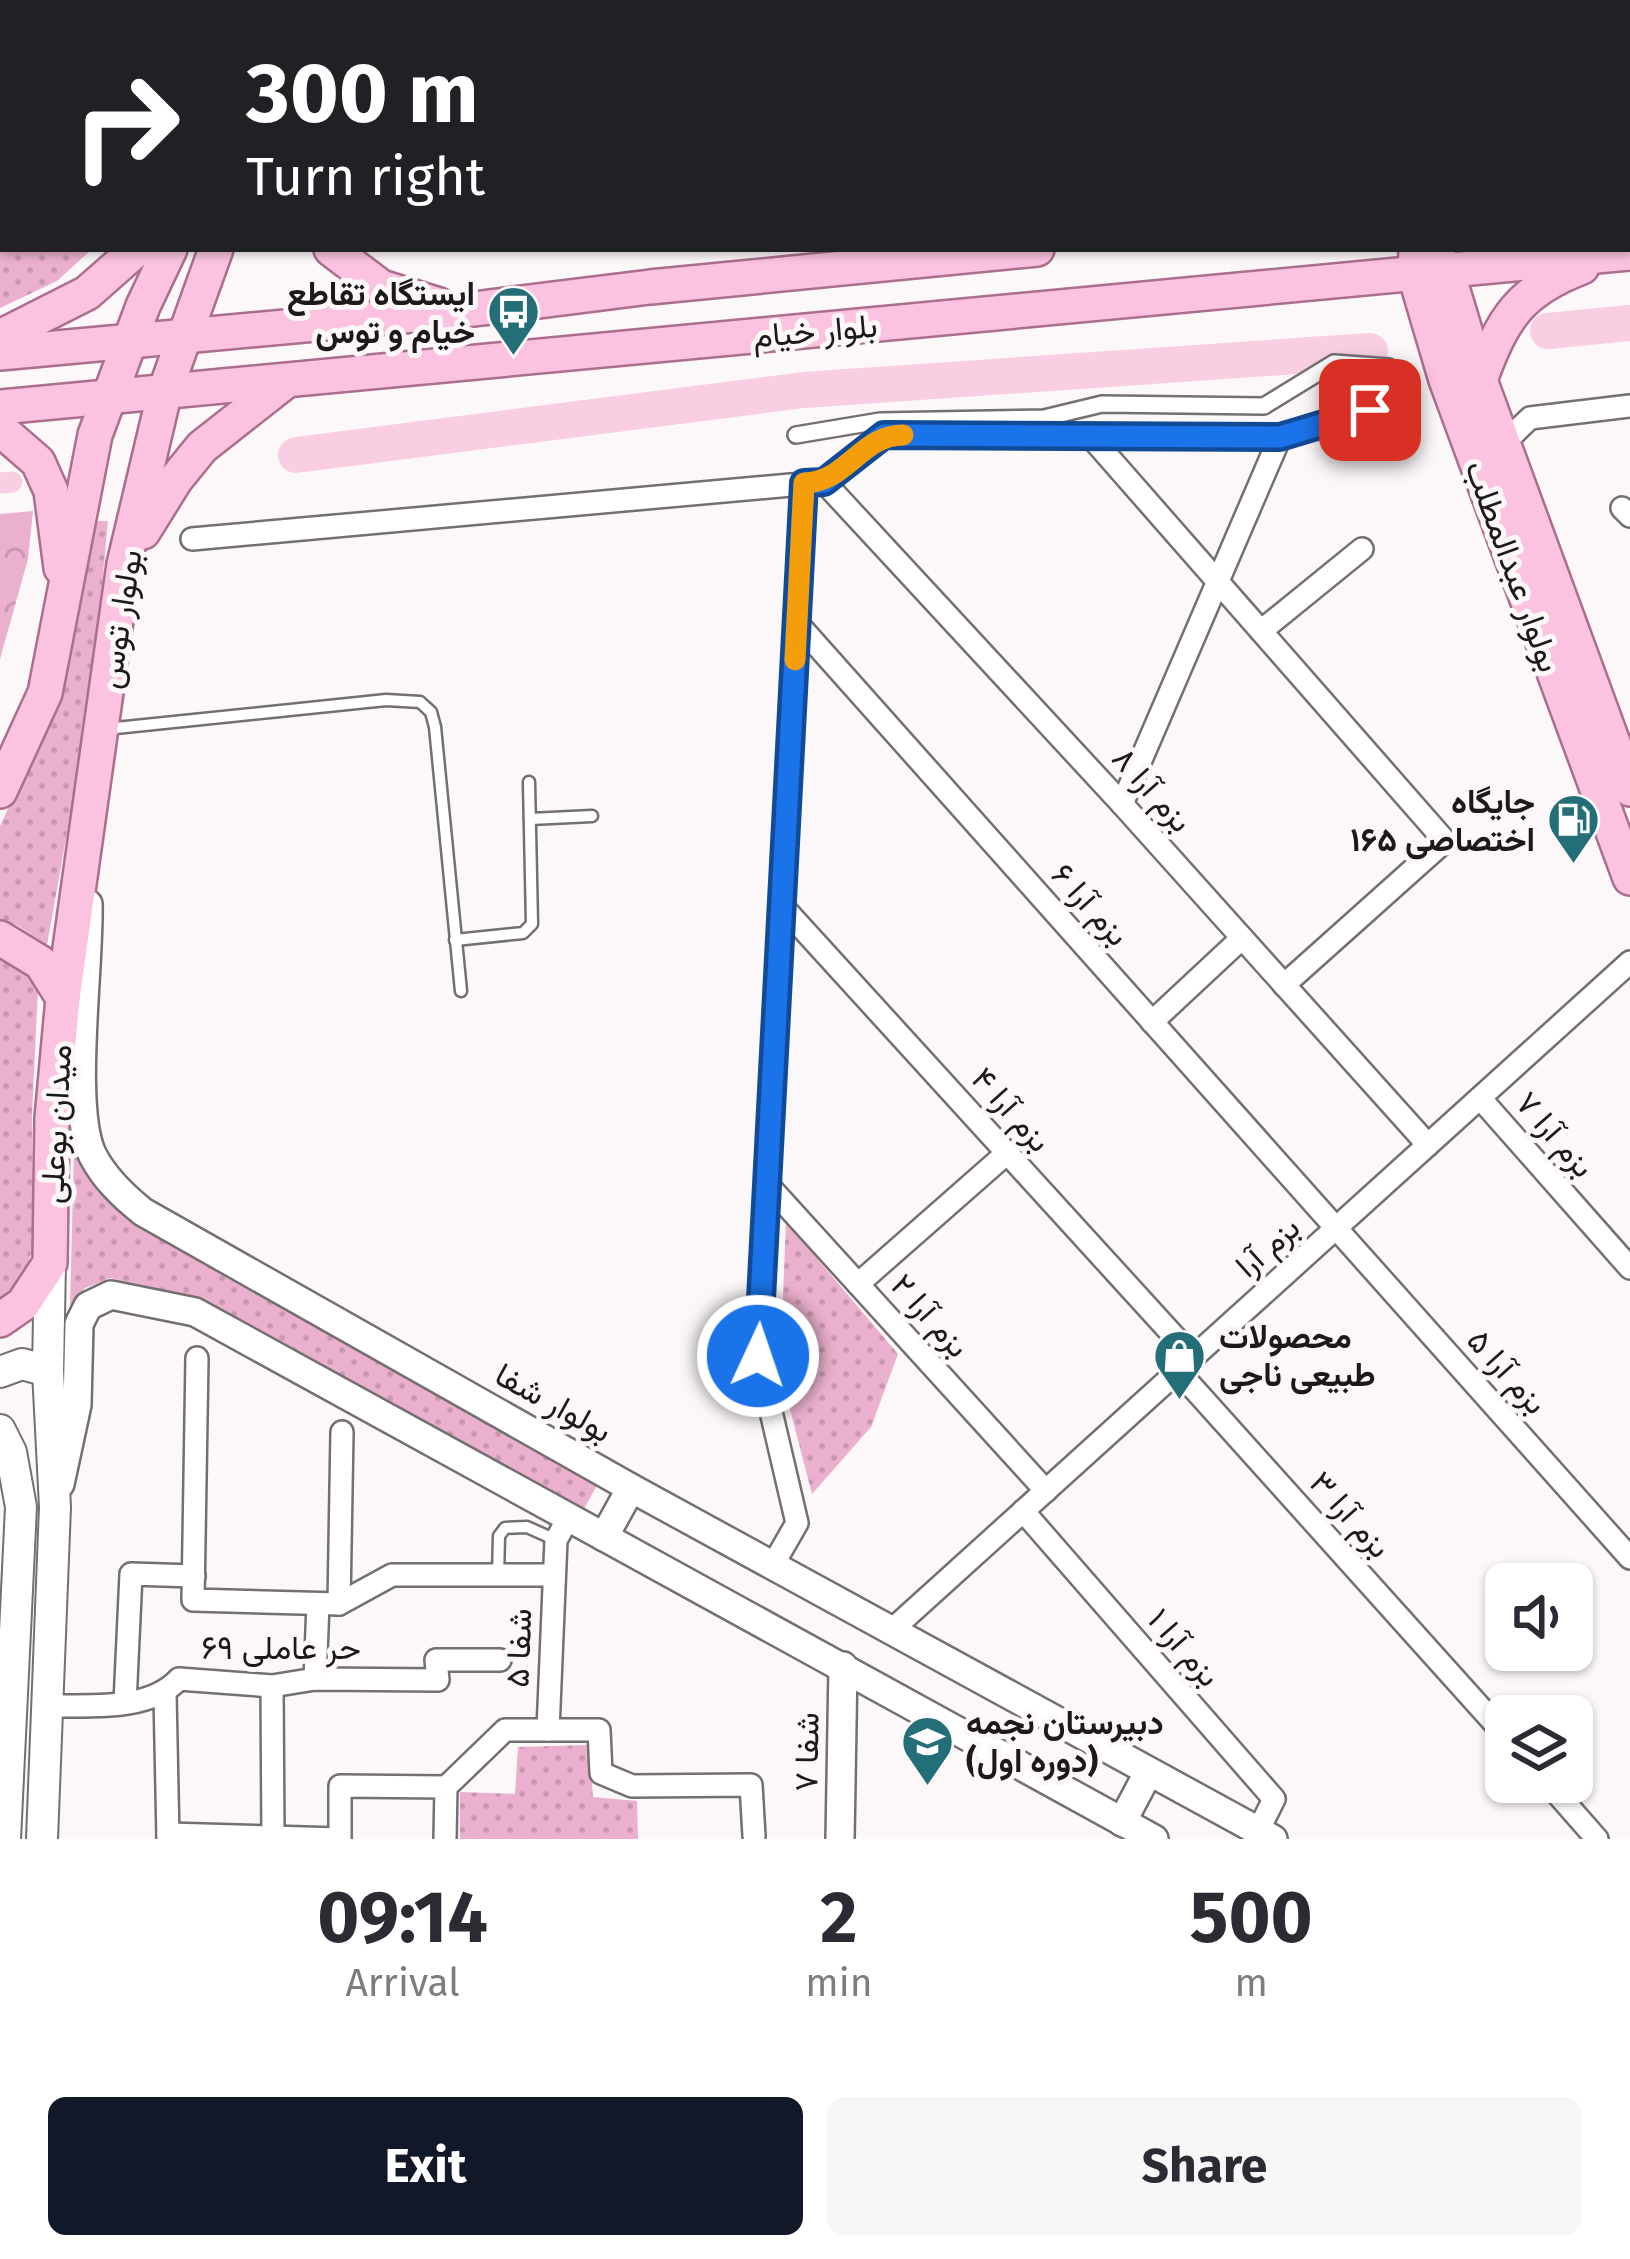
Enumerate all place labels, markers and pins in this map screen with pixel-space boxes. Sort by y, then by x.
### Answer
place label: ایستگاه تقاطع خیام و توس [287,274,475,353]
bus stop icon: ایستگاه تقاطع خیام و توس [486,284,542,358]
pin [1319,359,1421,461]
place label: جایگاه اختصاصی ۱۶۵ [1350,782,1535,860]
fuel station icon: جایگاه اختصاصی ۱۶۵ [1546,792,1602,866]
place label: محصولات طبیعی ناجی [1219,1317,1376,1395]
shop icon: محصولات طبیعی ناجی [1152,1327,1208,1401]
place label: دبیرستان نجمه (دوره اول) [966,1703,1164,1781]
school or university icon: دبیرستان نجمه (دوره اول) [899,1713,955,1787]

